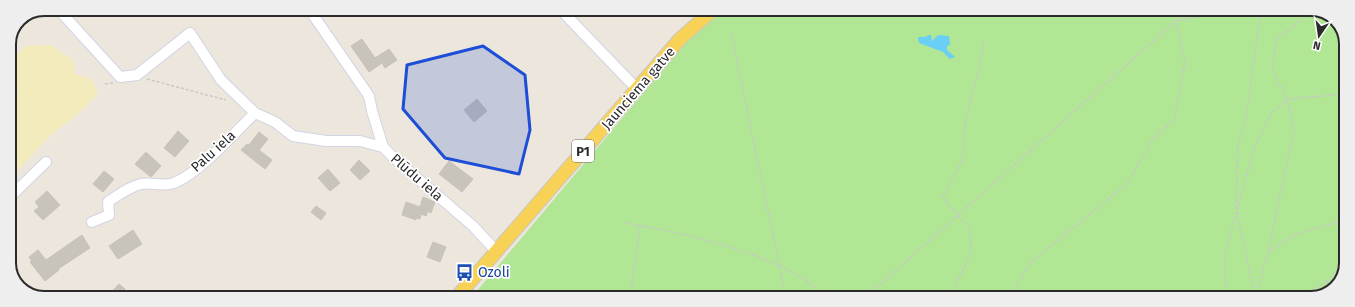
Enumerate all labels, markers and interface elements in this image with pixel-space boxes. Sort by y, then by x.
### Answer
north arrow [1299,16,1339,56]
text: N [1312,38,1322,52]
street label: Jaunciema gatve [598,44,679,133]
street label: Palu iela [188,127,239,176]
road number: P1 [572,140,594,162]
street label: Plūdu iela [387,150,446,205]
bus stop icon: Ozoli [455,262,475,282]
place label: Ozoli [478,264,510,281]

